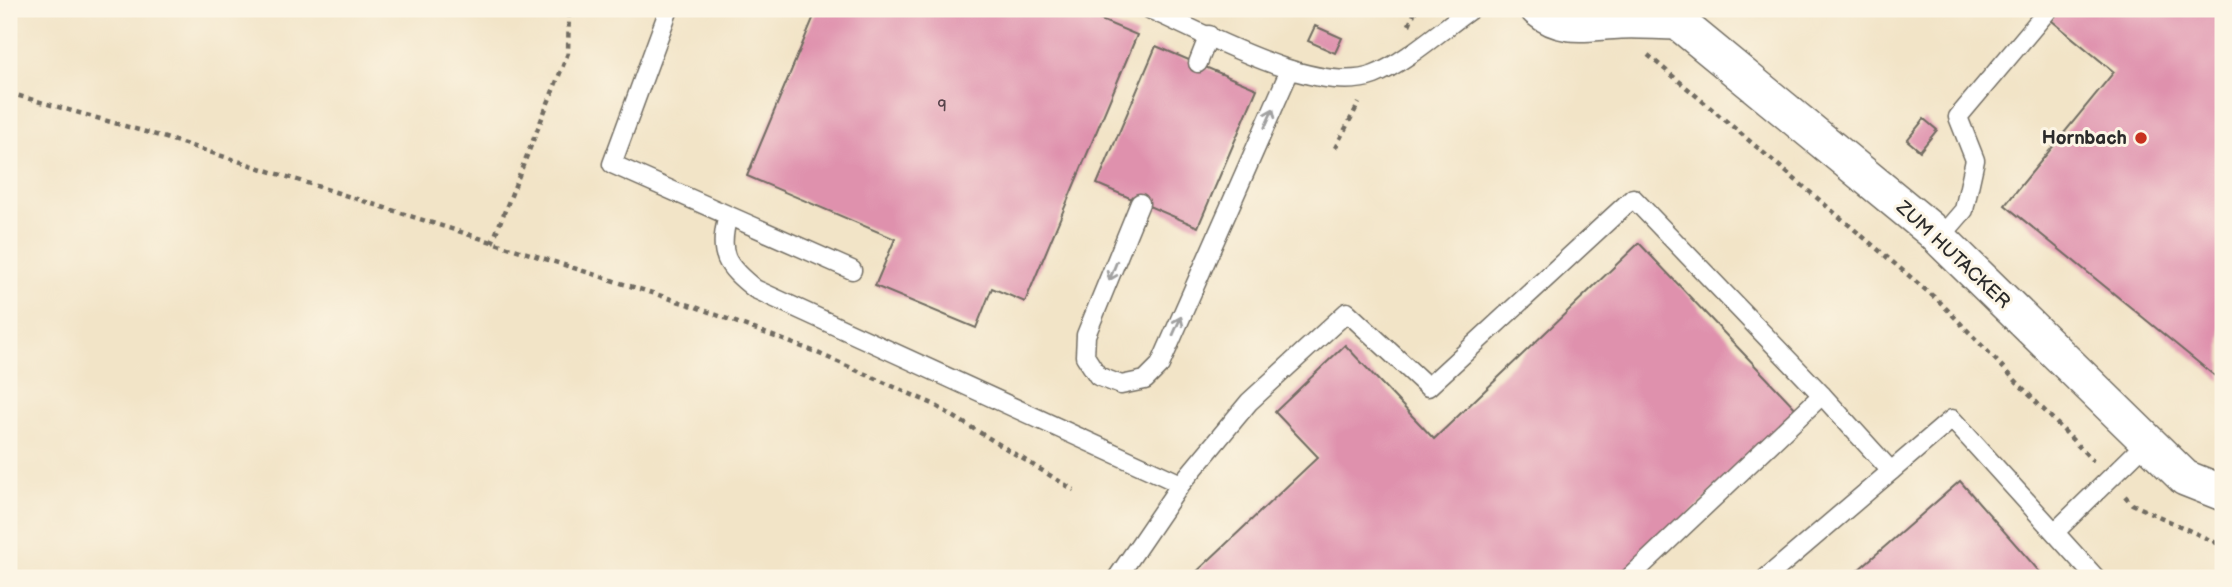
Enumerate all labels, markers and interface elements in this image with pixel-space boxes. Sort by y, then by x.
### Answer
house number: 9 [937,97,947,116]
one-way arrow [1263,107,1276,129]
place label: Hornbach [2042,127,2127,150]
marker: Hornbach [2133,130,2149,146]
street label: ZUM HUTACKER [1891,196,2015,314]
one-way arrow [1105,259,1118,281]
one-way arrow [1171,316,1184,337]

